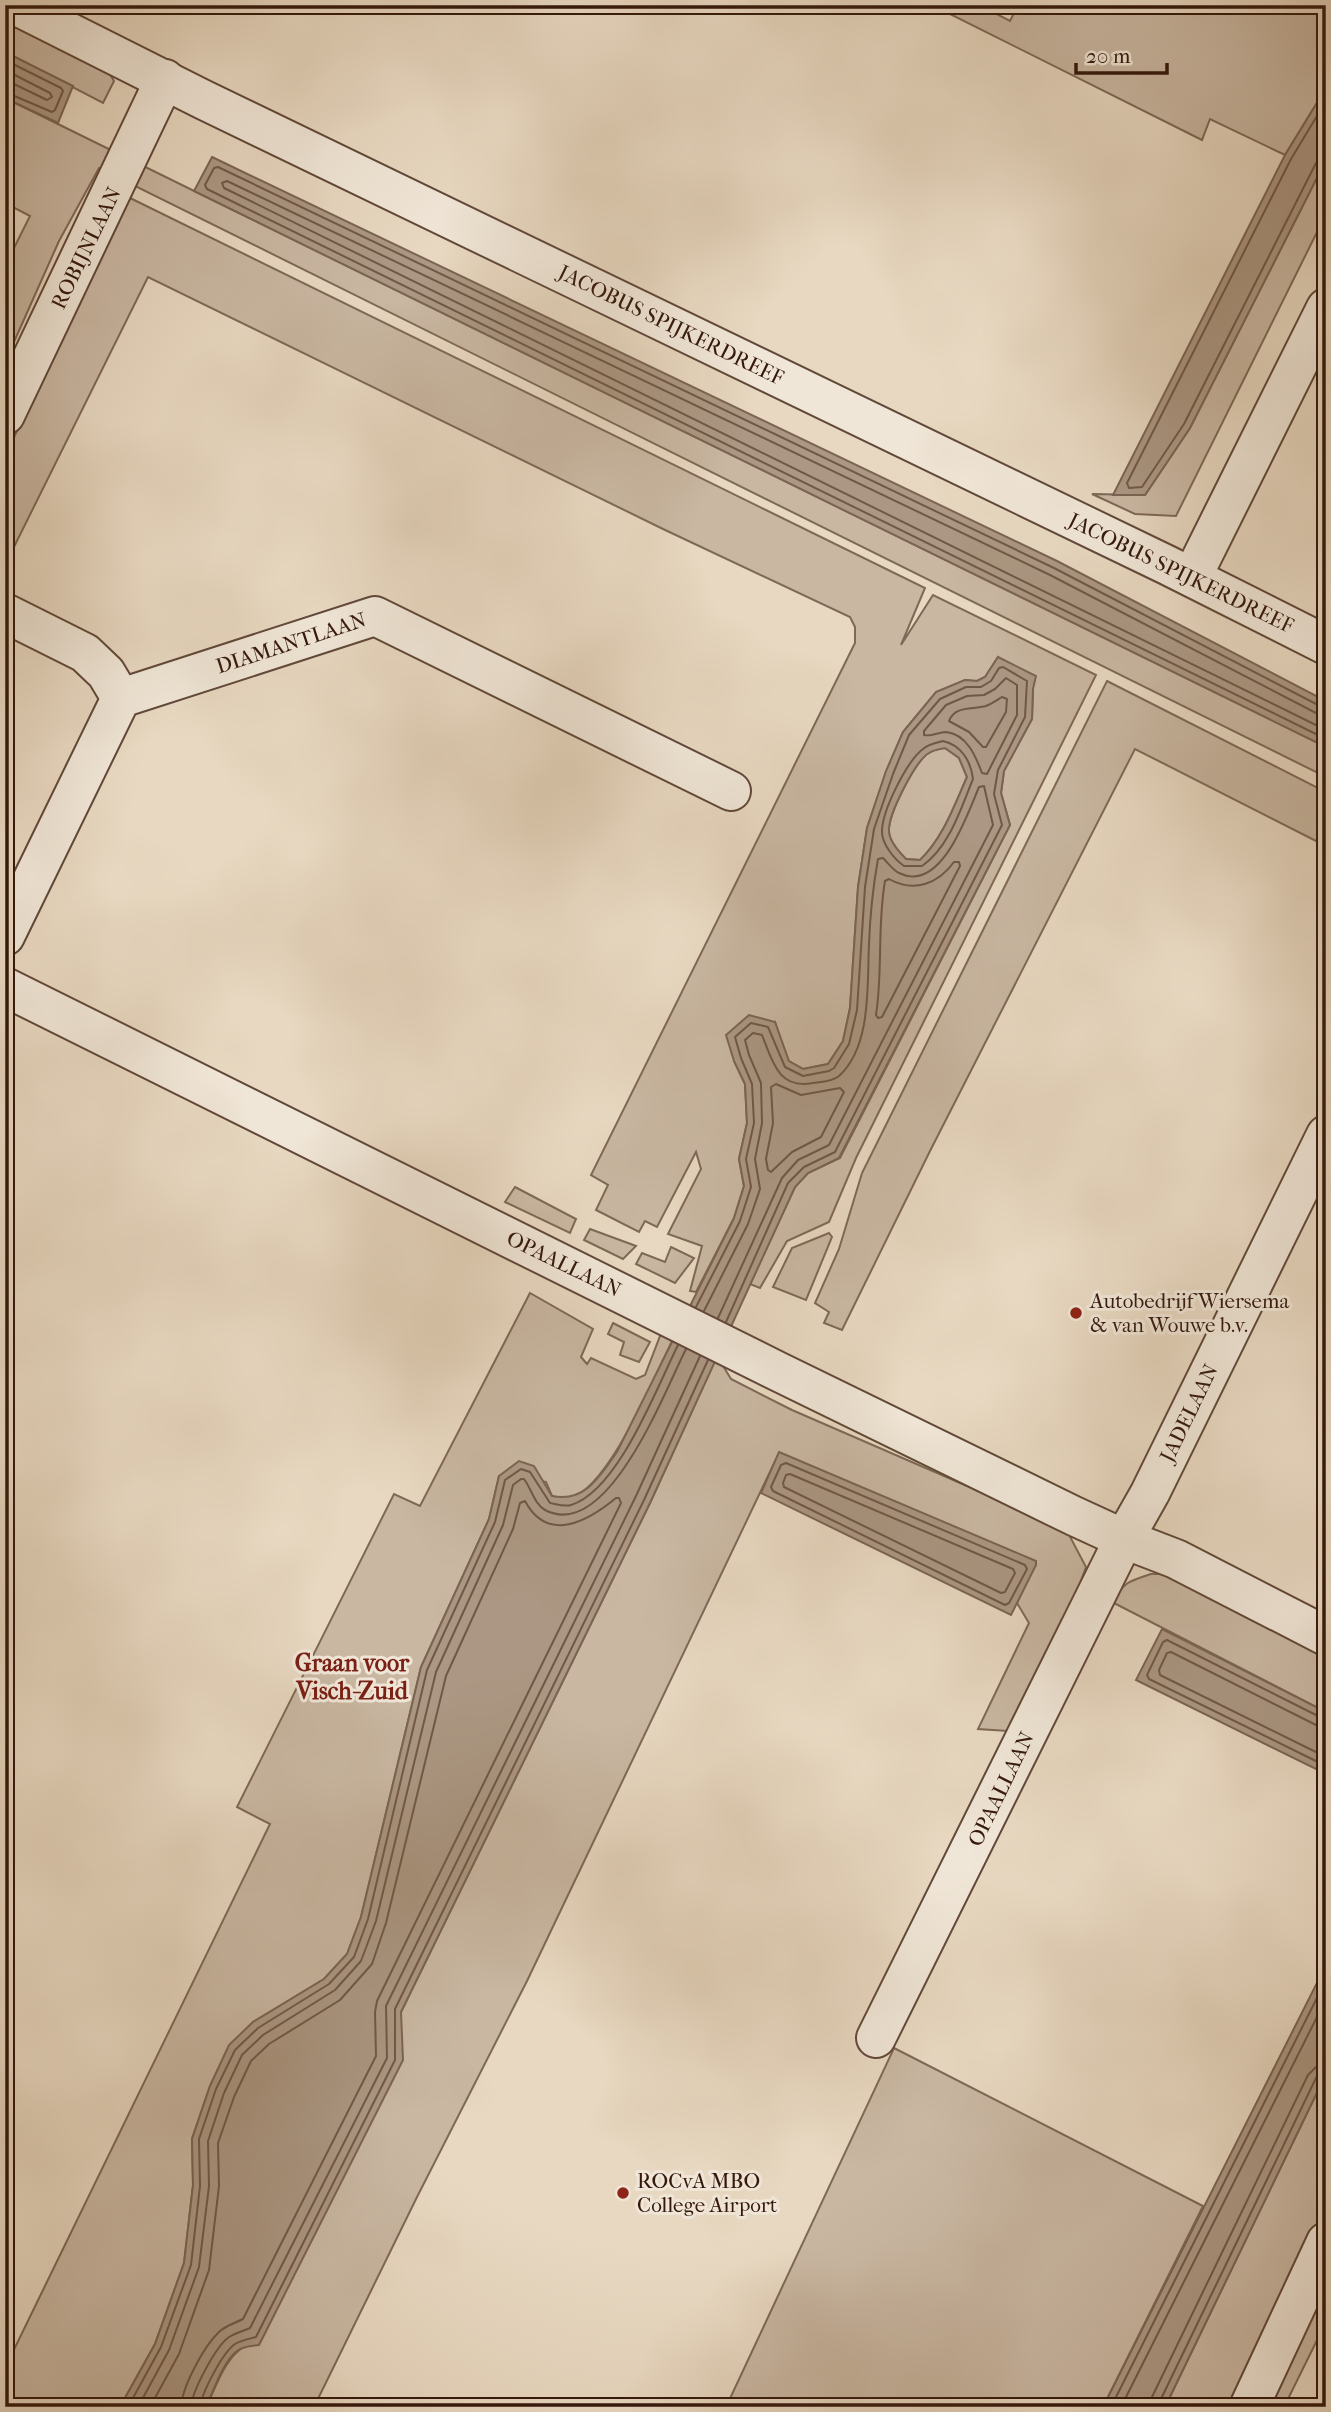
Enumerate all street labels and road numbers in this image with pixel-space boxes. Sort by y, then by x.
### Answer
street label: ROBIJNLAAN [46,183,126,313]
street label: JACOBUS SPIJKERDREEF [553,259,787,390]
street label: JACOBUS SPIJKERDREEF [1063,507,1297,638]
street label: DIAMANTLAAN [213,607,369,679]
street label: OPAALLAAN [503,1226,625,1302]
street label: JADELAAN [1154,1360,1223,1468]
street label: OPAALLAAN [963,1728,1039,1850]

